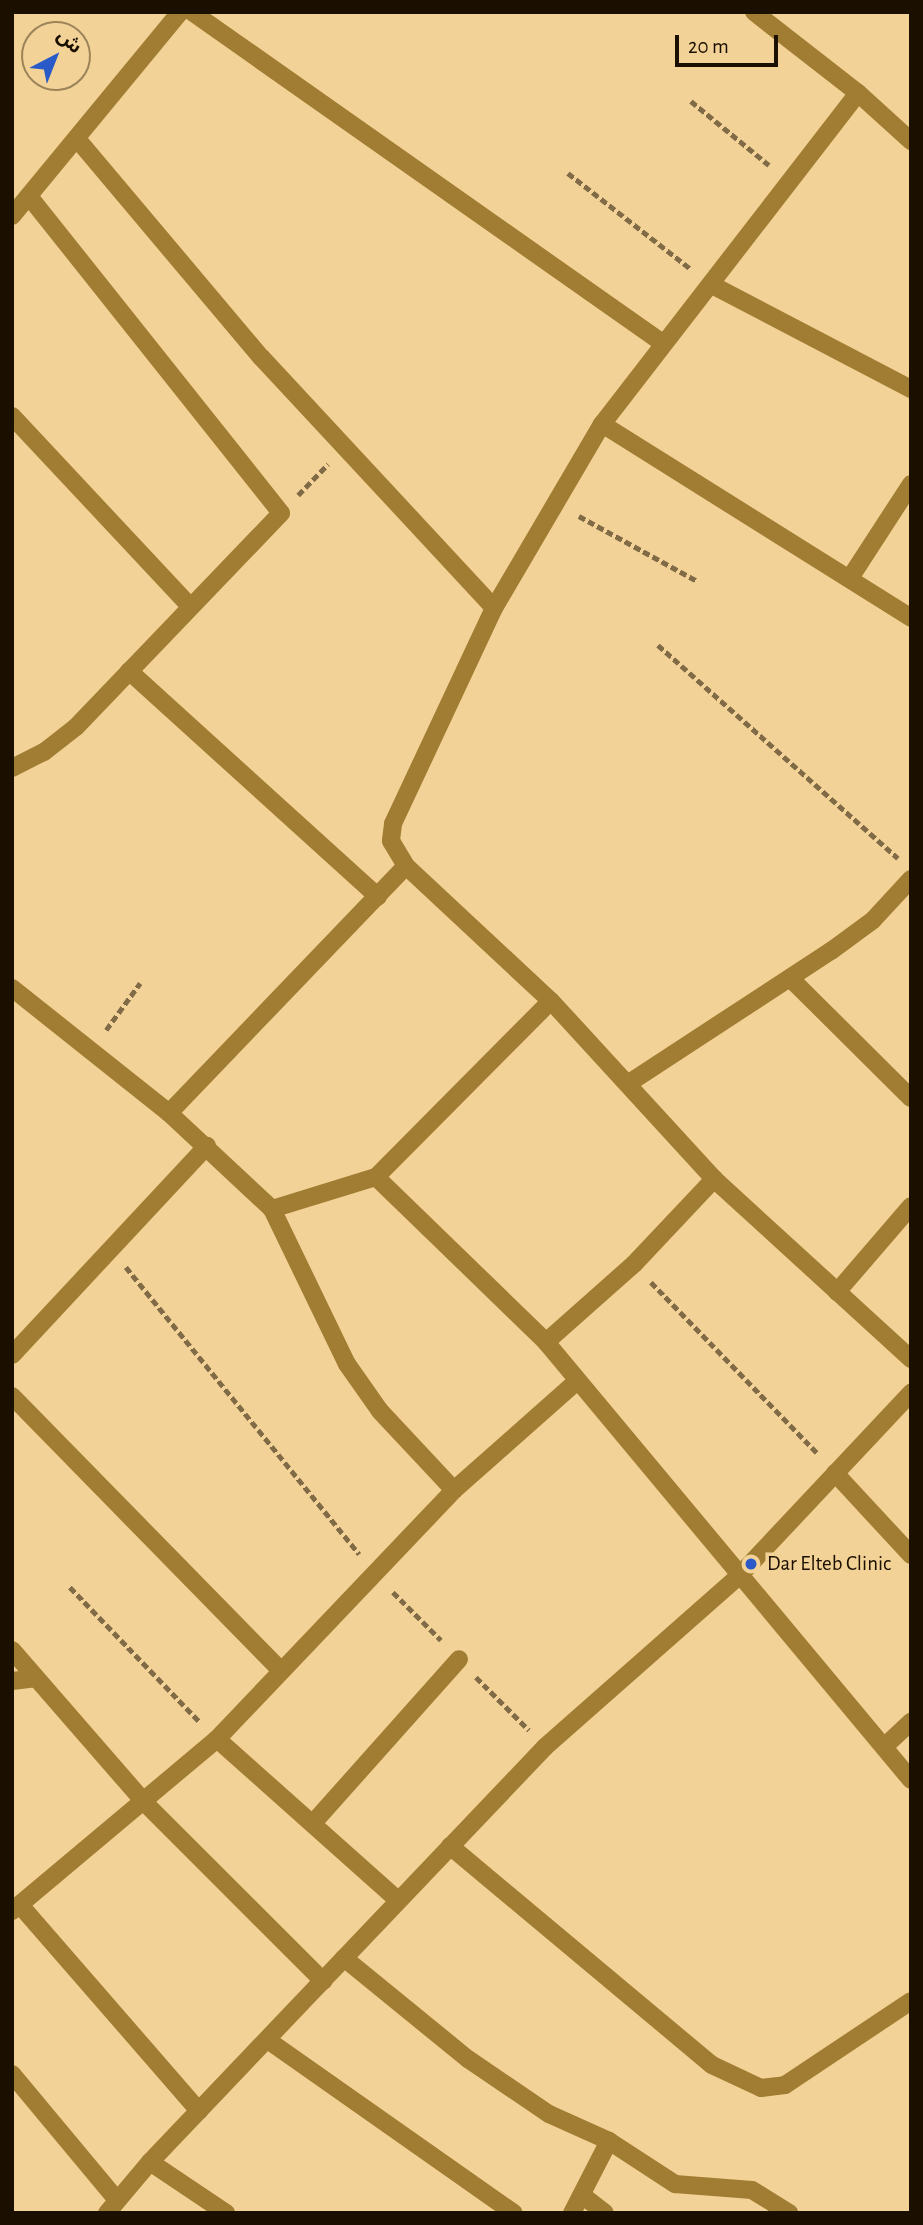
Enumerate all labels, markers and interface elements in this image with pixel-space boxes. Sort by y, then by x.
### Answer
north arrow [21,21,91,91]
scale bar [678,21,781,65]
text: ش [53,26,85,57]
text: 20 m [688,36,729,57]
place label: Dar Elteb Clinic [767,1551,891,1577]
marker: Dar Elteb Clinic [741,1554,761,1574]

